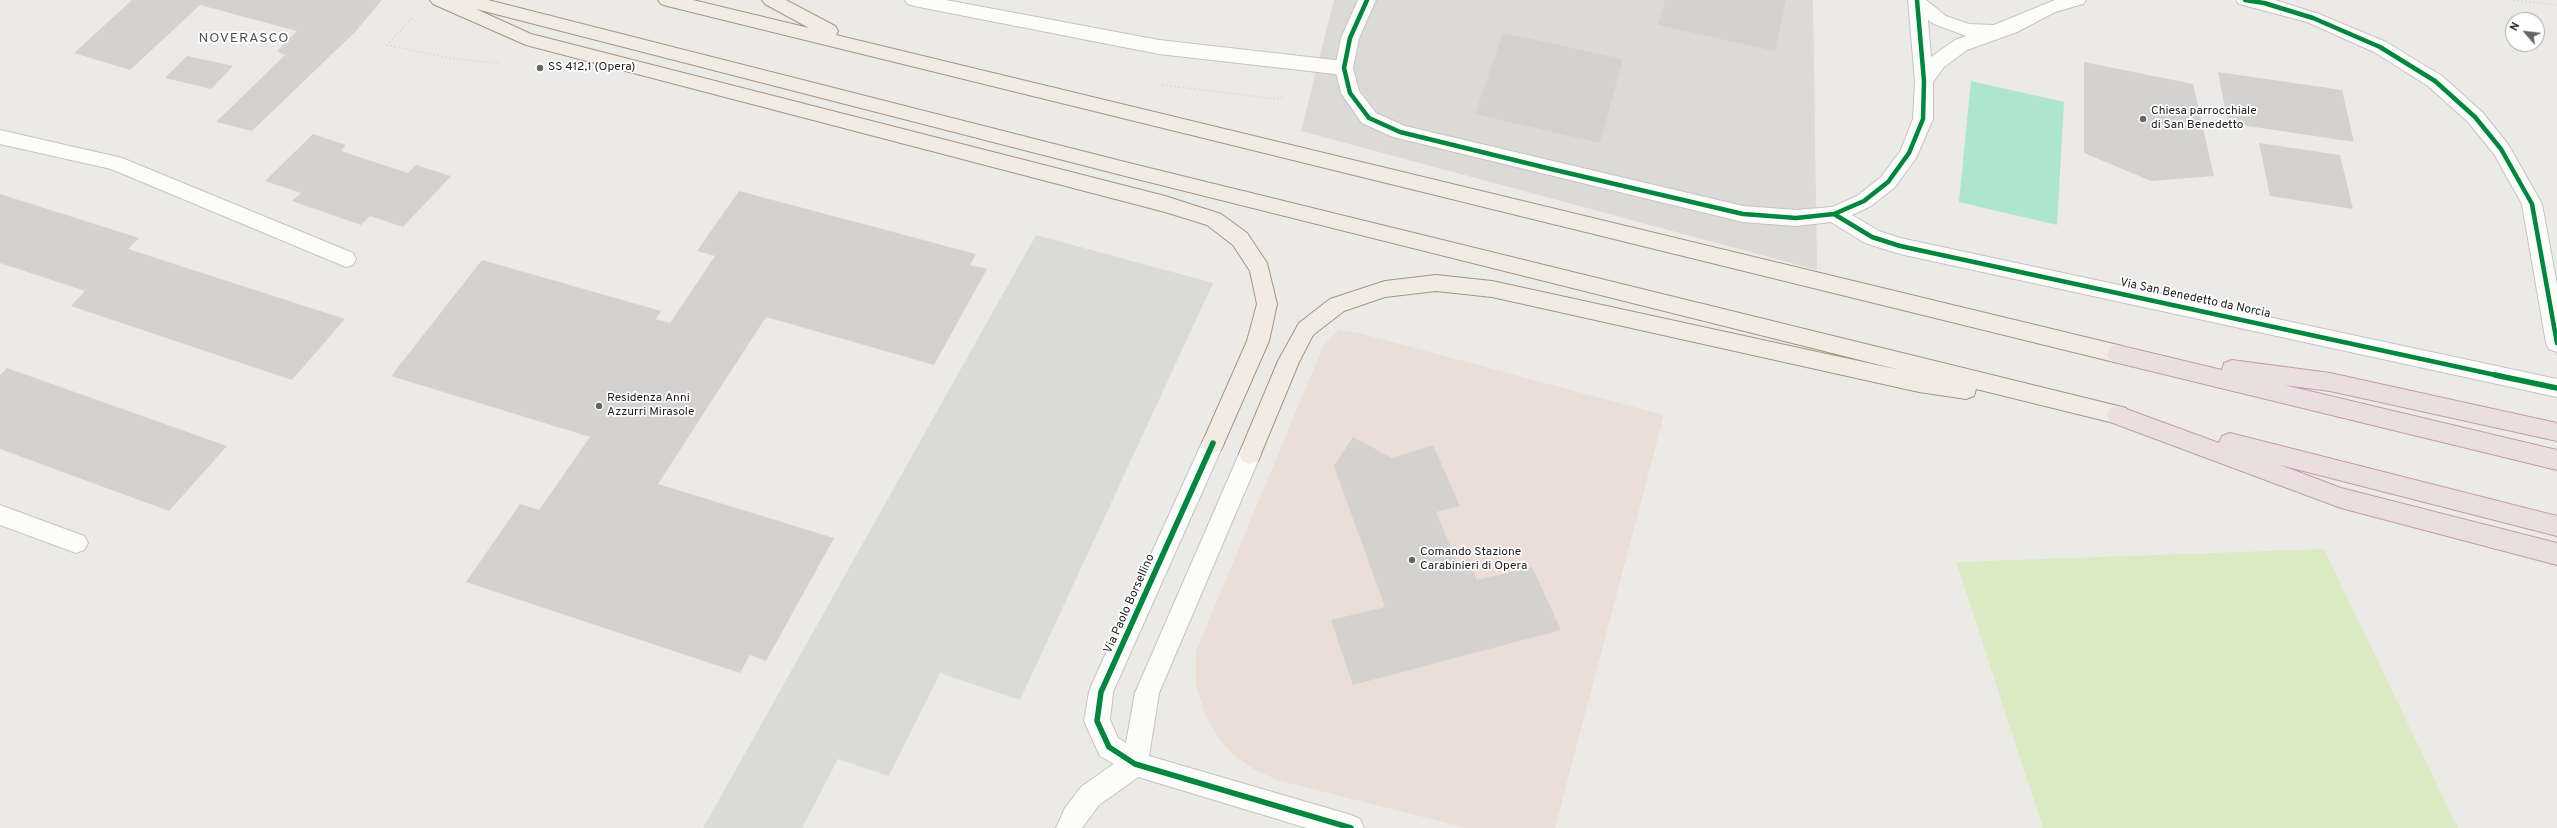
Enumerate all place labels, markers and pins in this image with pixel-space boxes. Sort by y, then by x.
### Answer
place label: SS 412,1 (Opera) [548,61,635,75]
marker: SS 412,1 (Opera) [535,63,545,73]
place label: Chiesa parrocchiale di San Benedetto [2151,105,2257,133]
marker: Chiesa parrocchiale di San Benedetto [2138,114,2148,124]
place label: Residenza Anni Azzurri Mirasole [607,392,694,420]
marker: Residenza Anni Azzurri Mirasole [594,401,604,411]
place label: Comando Stazione Carabinieri di Opera [1420,546,1527,574]
marker: Comando Stazione Carabinieri di Opera [1407,555,1417,565]

